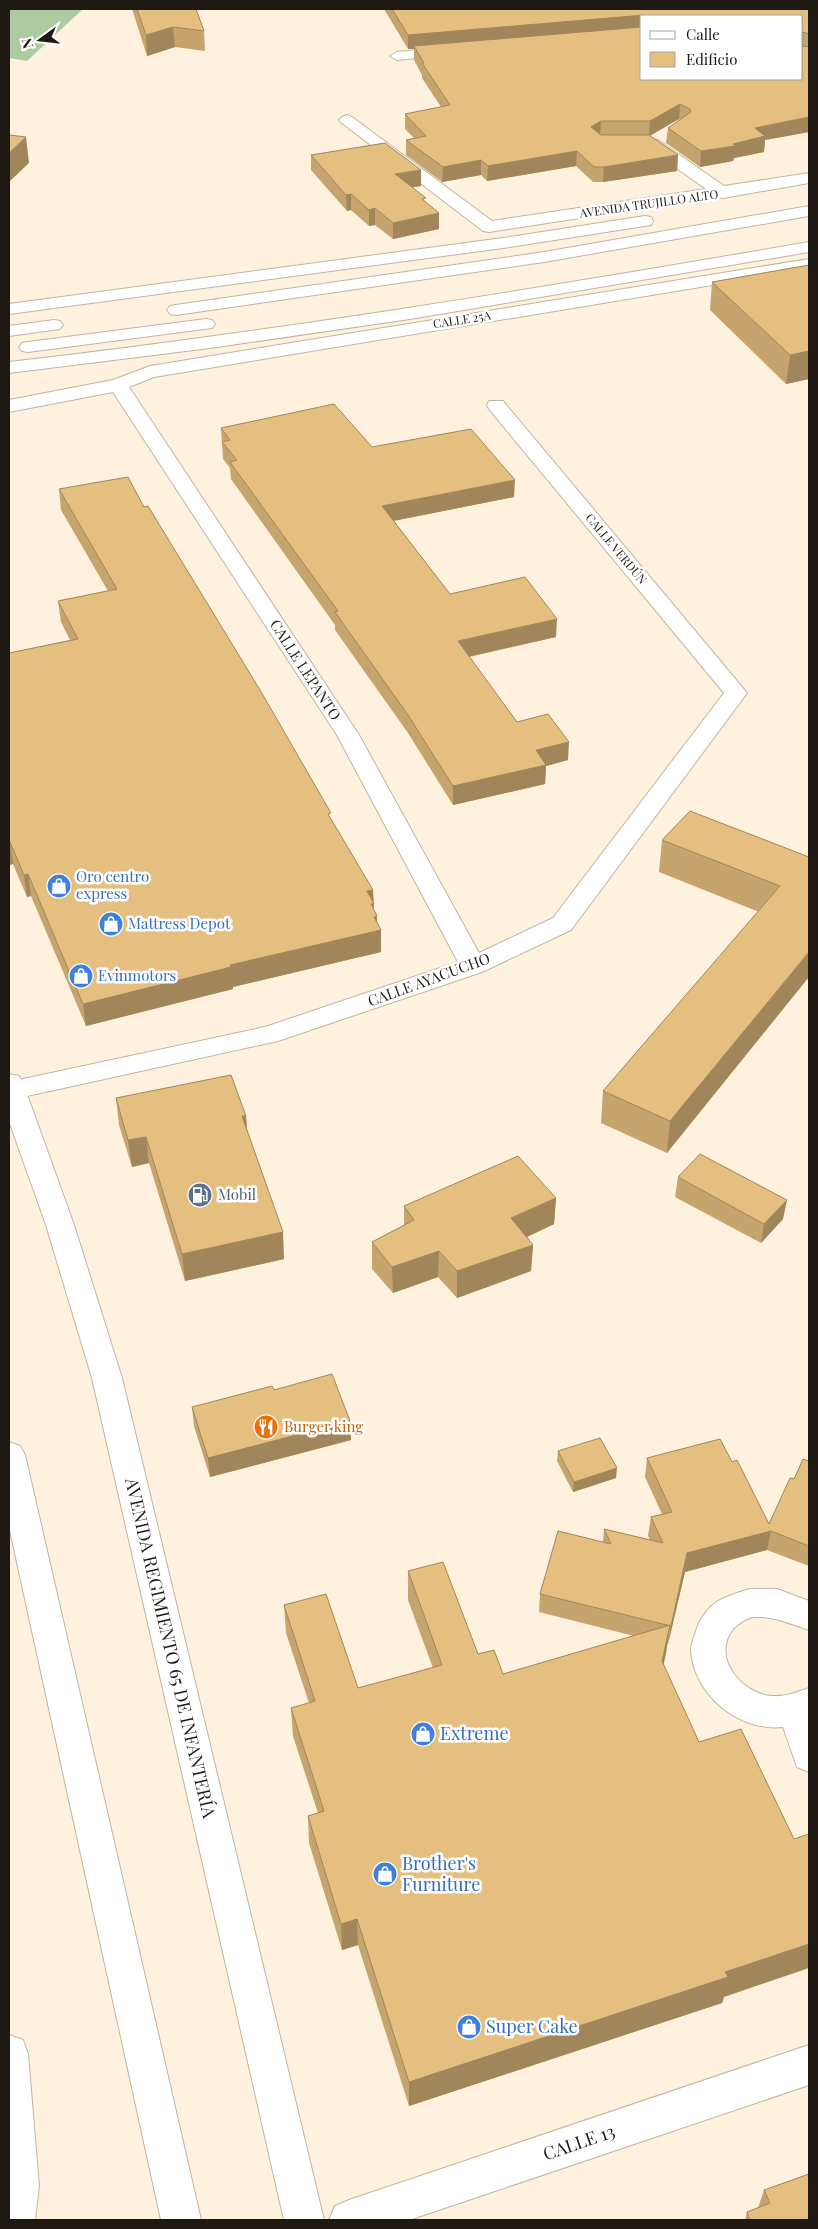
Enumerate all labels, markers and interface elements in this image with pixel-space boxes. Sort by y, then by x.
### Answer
north arrow [15,15,65,65]
legend [640,15,803,80]
text: Calle [686,24,720,44]
text: N [16,36,37,51]
text: Edificio [686,49,737,69]
street label: AVENIDA TRUJILLO ALTO [578,185,719,221]
street label: CALLE 25A [432,306,492,331]
street label: CALLE VERDÚN [583,510,651,587]
street label: CALLE LEPANTO [266,615,346,724]
place label: Oro centro express [76,866,149,903]
shop icon: Oro centro express [46,873,72,899]
shop icon: Mattress Depot [98,911,124,937]
place label: Mattress Depot [128,913,231,933]
street label: CALLE AYACUCHO [365,948,493,1010]
shop icon: Evinmotors [68,963,94,989]
place label: Evinmotors [98,965,176,985]
fuel station icon: Mobil [187,1182,213,1208]
place label: Mobil [218,1184,256,1204]
restaurant icon: Burger king [253,1414,279,1440]
place label: Burger king [284,1416,363,1436]
street label: AVENIDA REGIMIENTO 65 DE INFANTERÍA [120,1474,222,1821]
shop icon: Extreme [410,1721,436,1747]
place label: Extreme [440,1721,509,1745]
place label: Brother's Furniture [402,1851,480,1896]
shop icon: Brother's Furniture [372,1861,398,1887]
shop icon: Super Cake [456,2014,482,2040]
place label: Super Cake [486,2014,578,2038]
street label: CALLE 13 [540,2119,618,2166]

